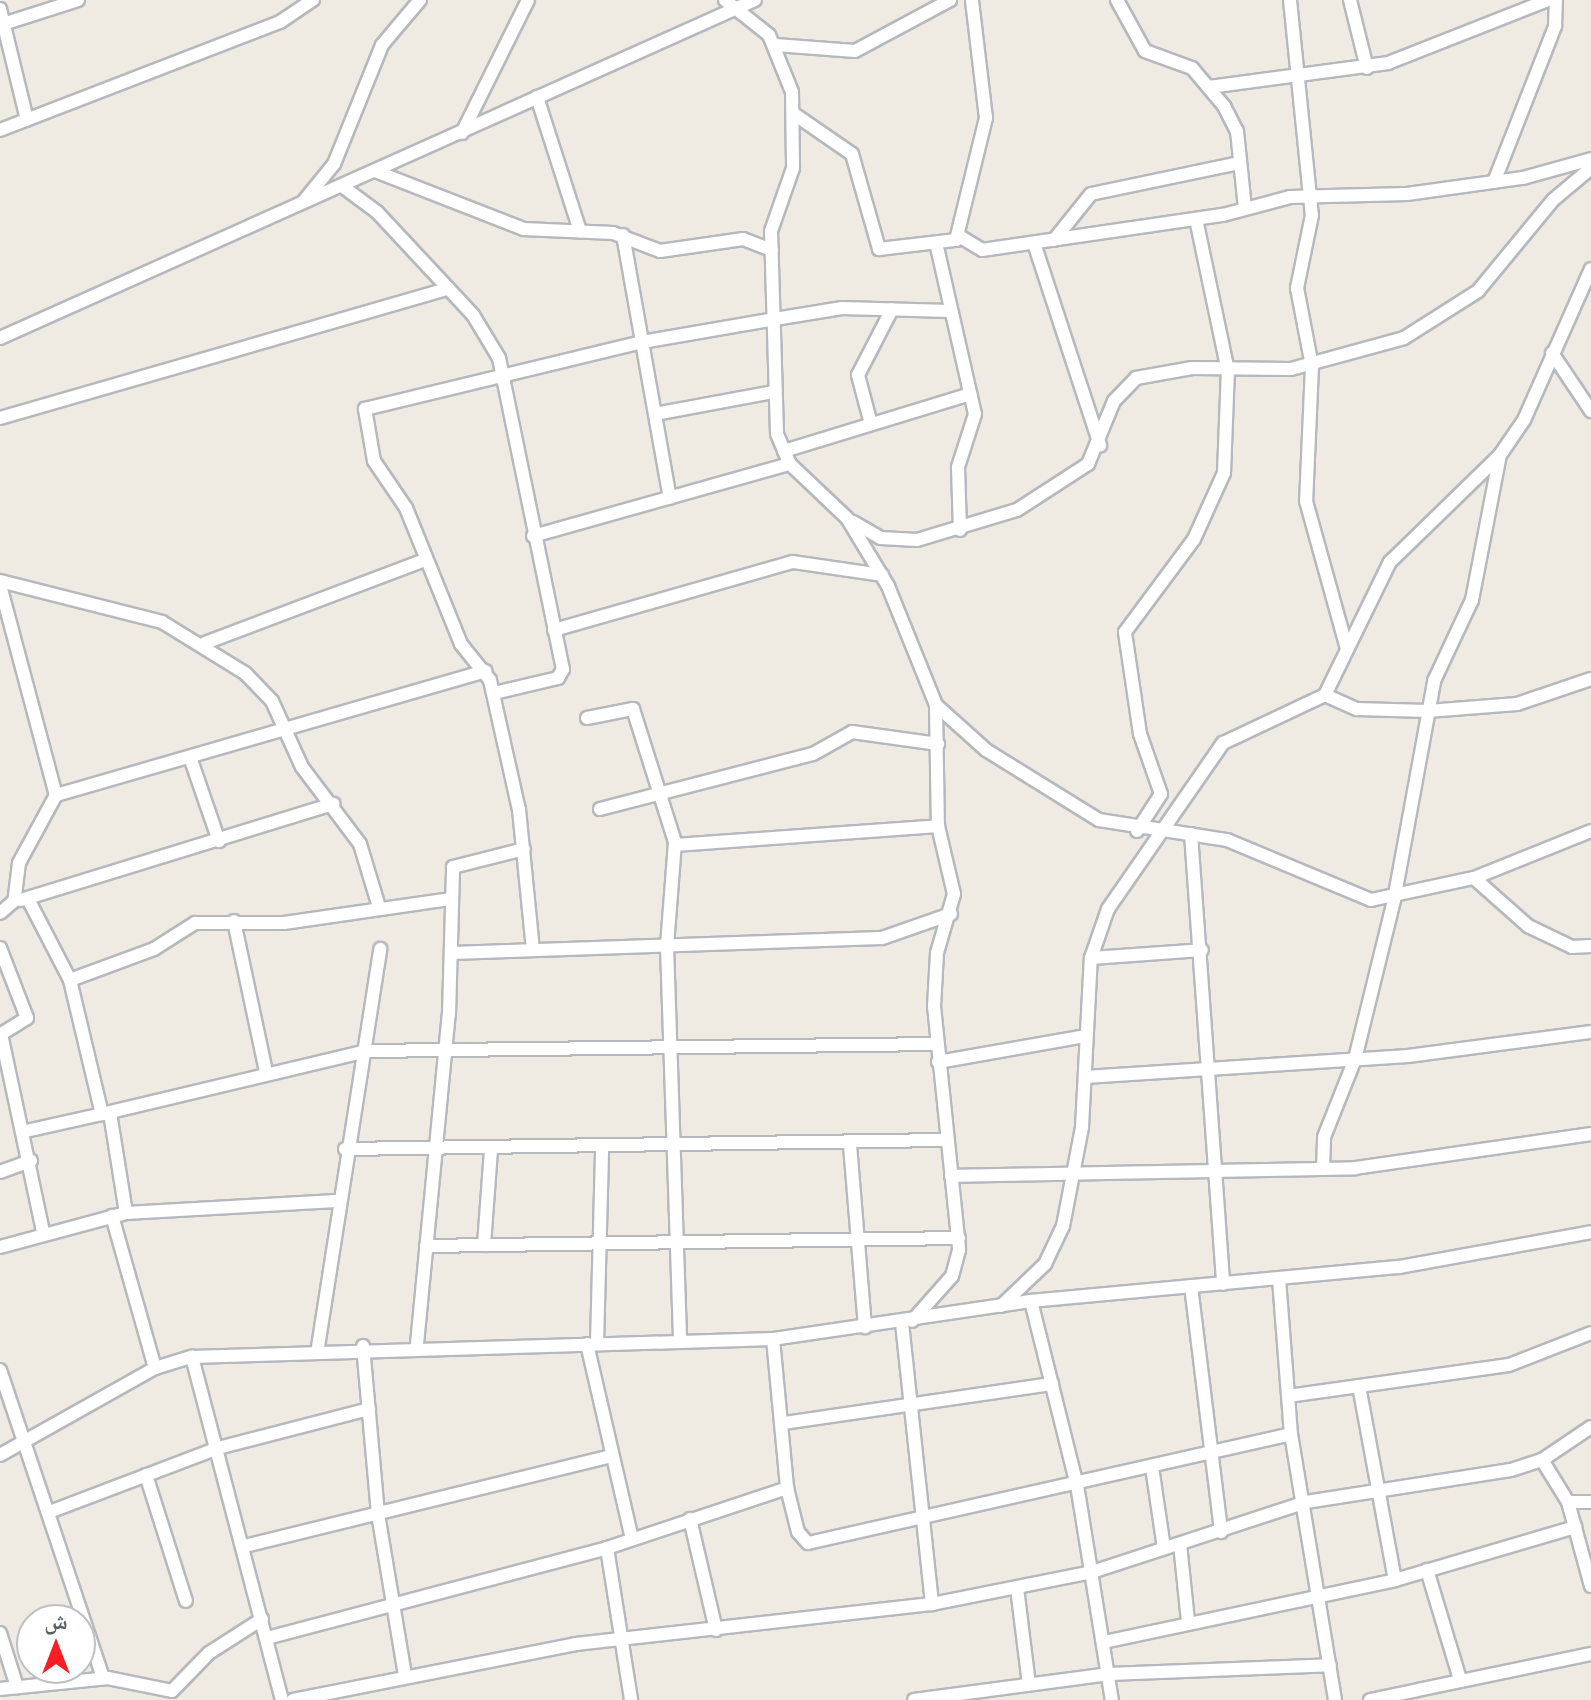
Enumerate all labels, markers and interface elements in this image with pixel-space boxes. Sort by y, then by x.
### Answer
north arrow [16,1604,96,1684]
text: ش [44,1609,68,1634]

